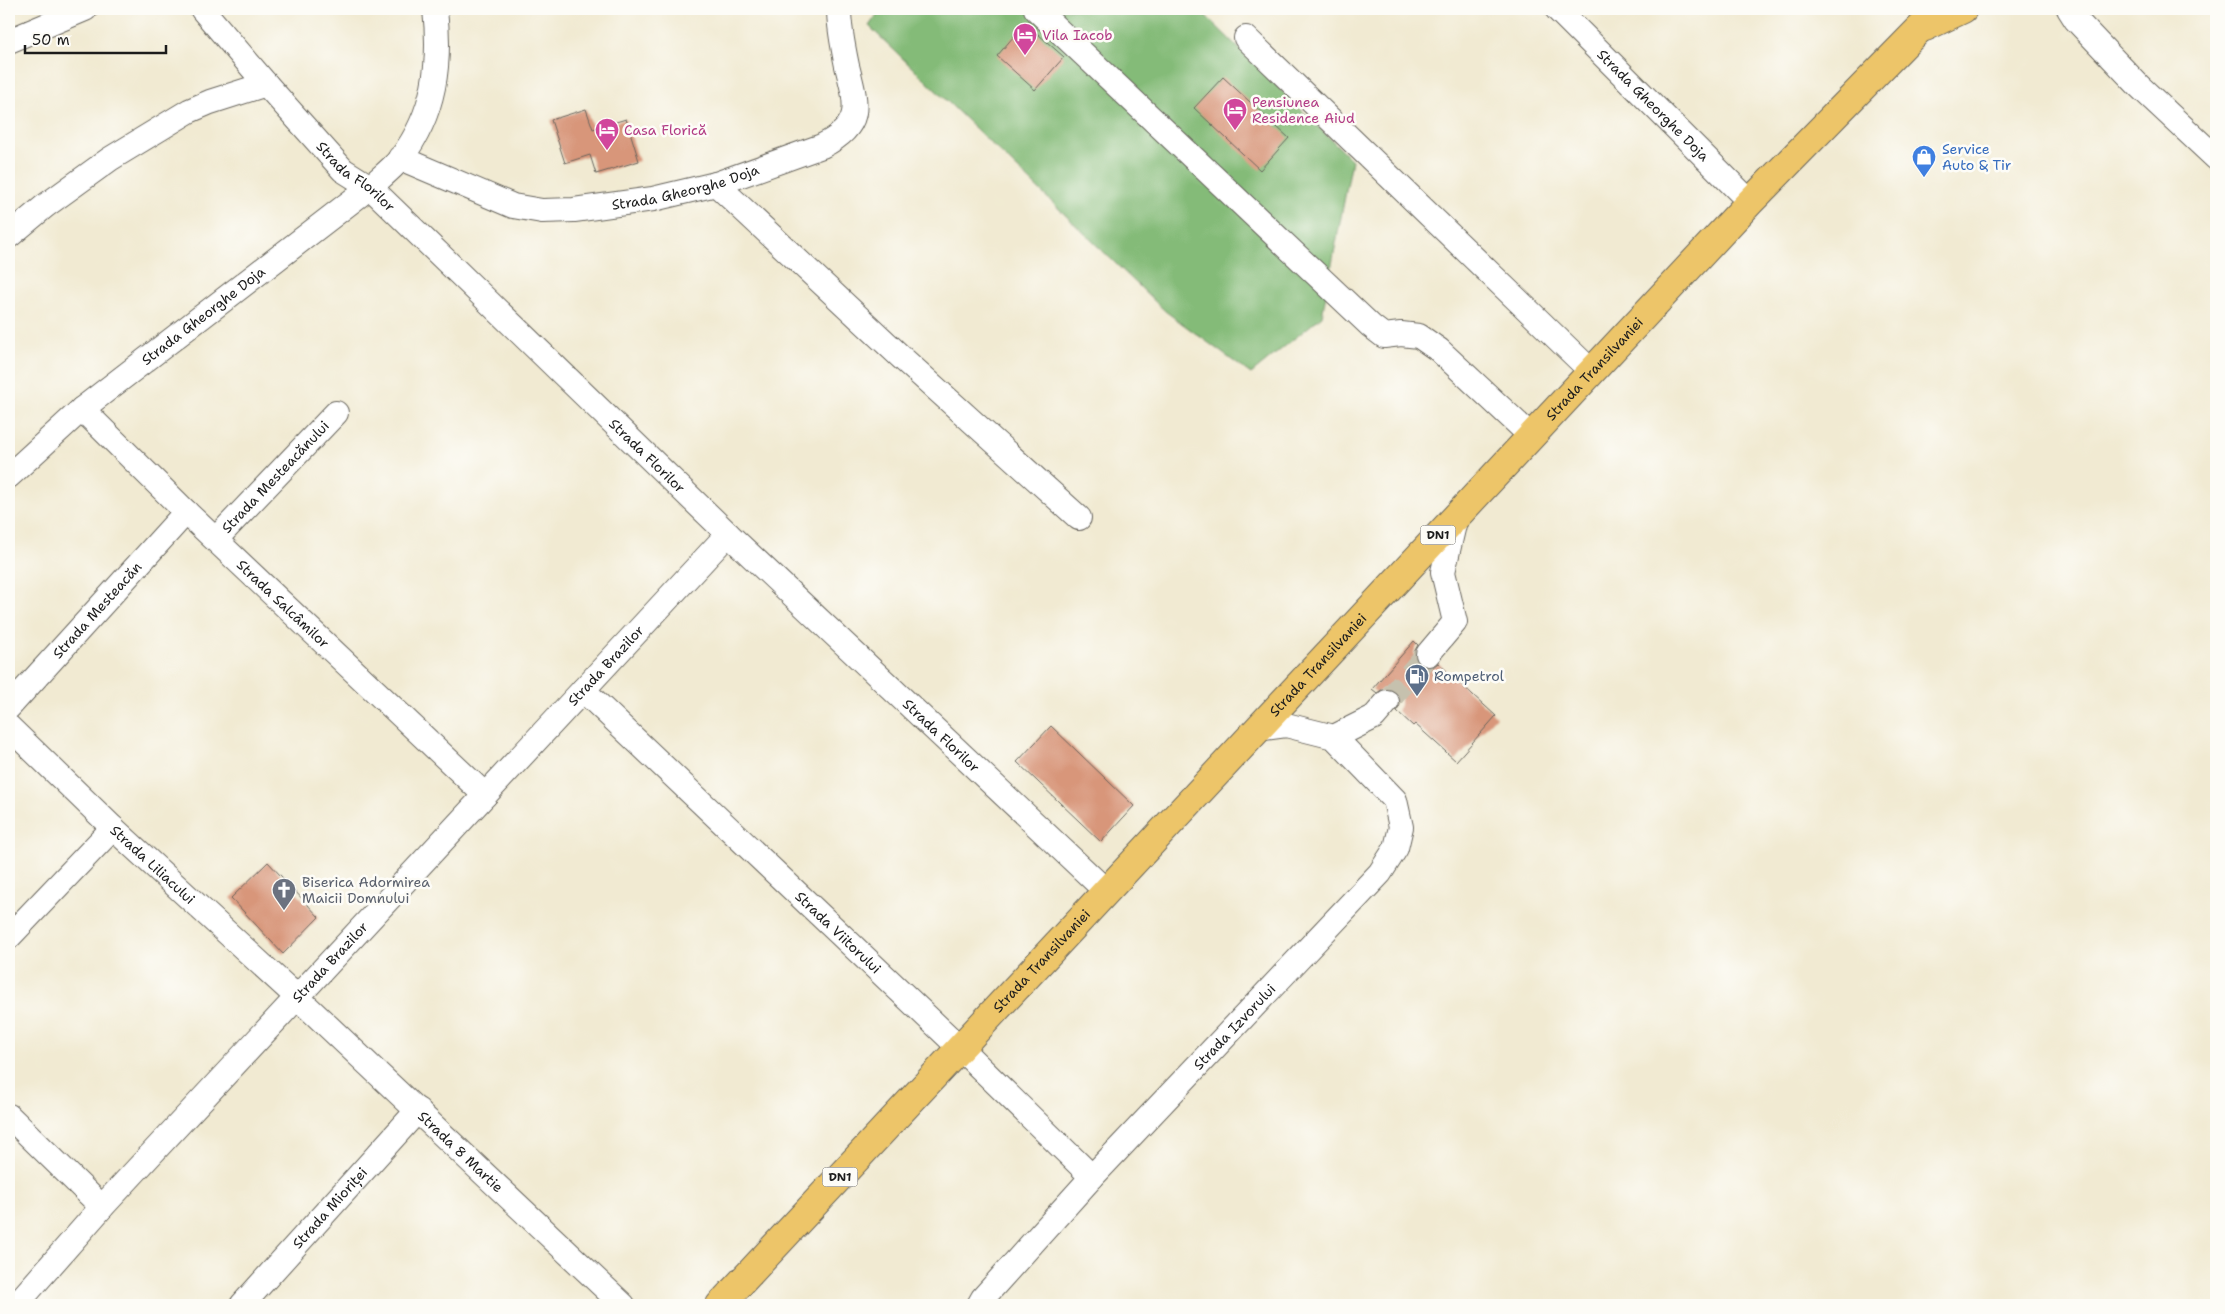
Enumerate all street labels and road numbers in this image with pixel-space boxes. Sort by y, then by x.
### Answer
street label: Strada Gheorghe Doja [1593,45,1713,165]
street label: Strada Florilor [312,137,399,216]
street label: Strada Gheorghe Doja [611,160,762,214]
street label: Strada Gheorghe Doja [138,262,269,369]
street label: Strada Transilvaniei [1542,313,1647,424]
street label: Strada Florilor [605,415,689,497]
street label: Strada Mesteacănului [218,417,333,537]
road number: DN1 [1420,526,1456,544]
street label: Strada Salcâmilor [233,556,333,652]
street label: Strada Mesteacăn [49,558,146,662]
street label: Strada Transilvaniei [1265,609,1370,720]
street label: Strada Brazilor [564,621,648,710]
street label: Strada Florilor [899,695,984,776]
street label: Strada Liliacului [107,821,199,908]
street label: Strada Viitorului [791,887,885,977]
street label: Strada Transilvaniei [989,905,1094,1016]
street label: Strada Brazilor [288,918,372,1006]
street label: Strada Izvorului [1189,980,1279,1073]
street label: Strada 8 Martie [414,1107,507,1196]
street label: Strada Mioriței [288,1163,371,1252]
road number: DN1 [822,1168,858,1186]

